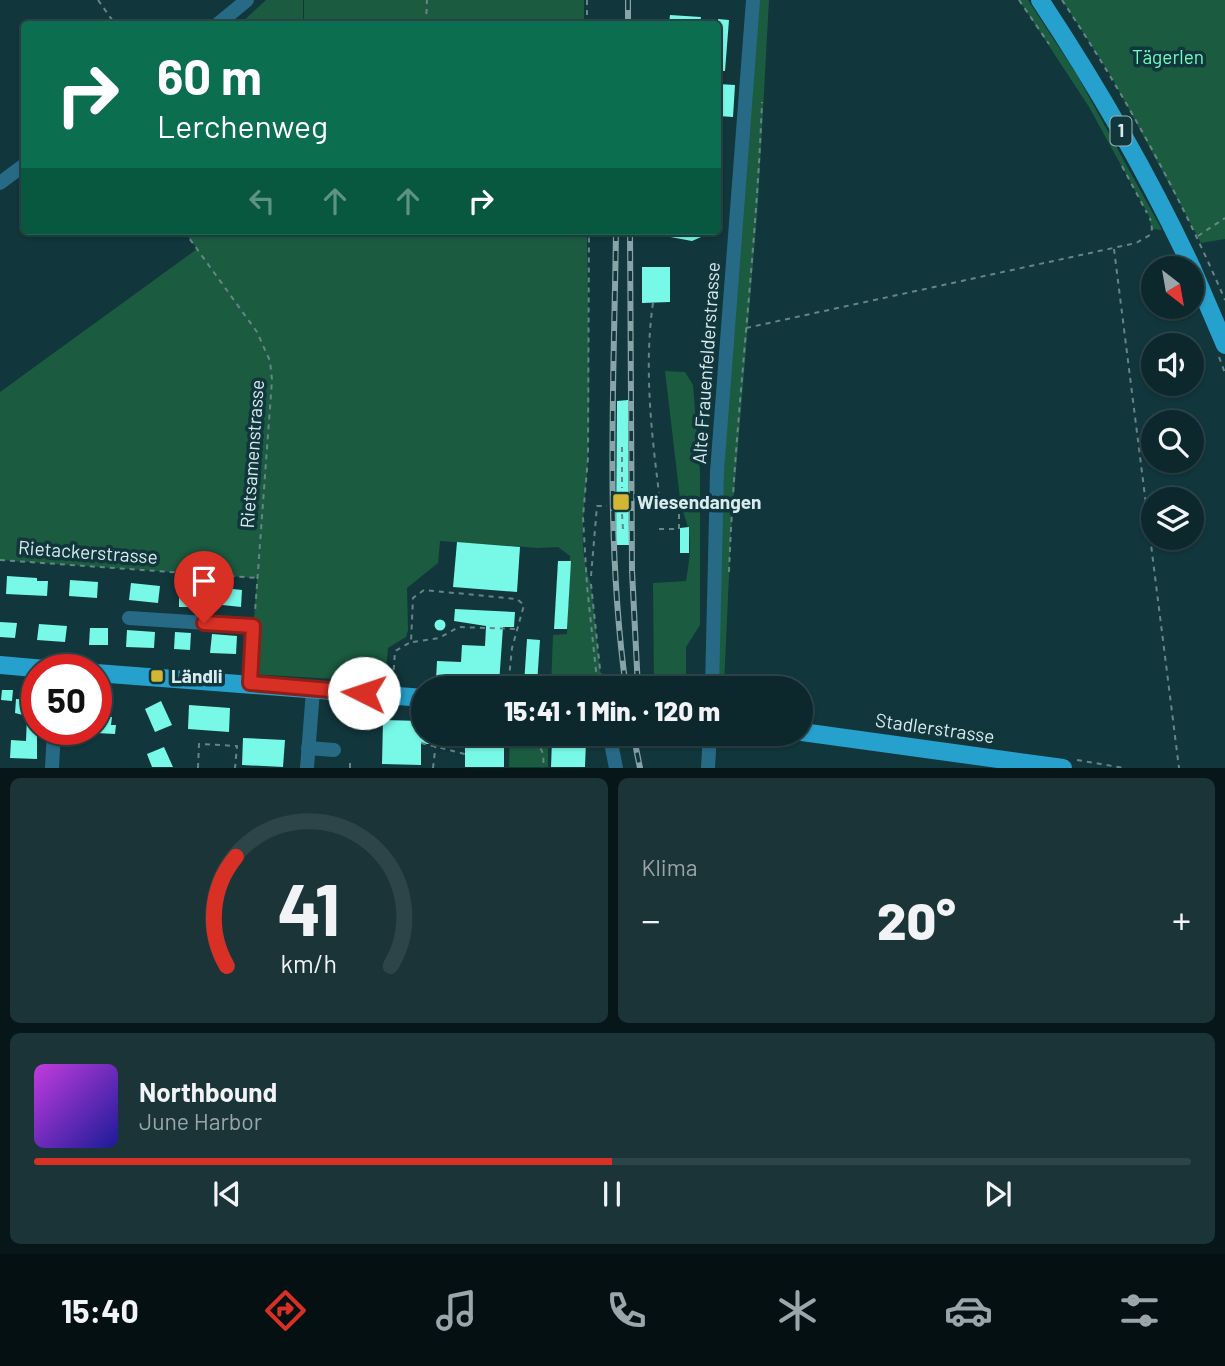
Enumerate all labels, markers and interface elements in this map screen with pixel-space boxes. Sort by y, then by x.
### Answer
park label: Tägerlen [1132,45,1204,68]
text: 60 m [157,46,262,105]
icon: right [42,49,133,140]
text: Lerchenweg [157,106,328,144]
road number: 1 [1110,116,1132,146]
icon: left [243,182,281,220]
icon: ahead [316,182,354,220]
icon: ahead [389,182,427,220]
icon: right [462,182,500,220]
north arrow [1141,256,1204,318]
map controls [1141,256,1204,550]
street label: Alte Frauenfelderstrasse [687,261,724,465]
button: sound [1141,333,1204,396]
street label: Rietsamenstrasse [235,379,268,529]
button: search [1141,410,1204,473]
button: layers [1141,487,1204,550]
place label: Wiesendangen [637,490,762,513]
marker: Wiesendangen [611,492,631,512]
street label: Rietackerstrasse [17,535,159,568]
pin [174,551,234,623]
icon: arrive [185,562,223,600]
speed limit sign: 50 [21,654,112,745]
position arrow [327,656,401,730]
place label: Ländli [171,664,222,687]
marker: Ländli [149,668,165,684]
text: 15:41 · 1 Min. · 120 m [504,695,720,726]
street label: Stadlerstrasse [874,708,996,747]
text: Klima [642,853,697,881]
text: 41 [277,864,340,952]
text: 20° [877,888,956,950]
text: − [642,896,661,942]
text: + [1172,896,1191,942]
text: km/h [280,948,337,978]
text: Northbound [139,1076,277,1107]
text: June Harbor [139,1107,262,1135]
icon: previous [208,1175,246,1213]
icon: pause [593,1175,631,1213]
icon: next [979,1175,1017,1213]
icon: directions [261,1286,310,1335]
icon: music [432,1286,481,1335]
icon: phone [602,1286,651,1335]
icon: climate [773,1286,822,1335]
icon: car [944,1286,993,1335]
icon: filters [1115,1286,1164,1335]
text: 15:40 [61,1291,139,1329]

